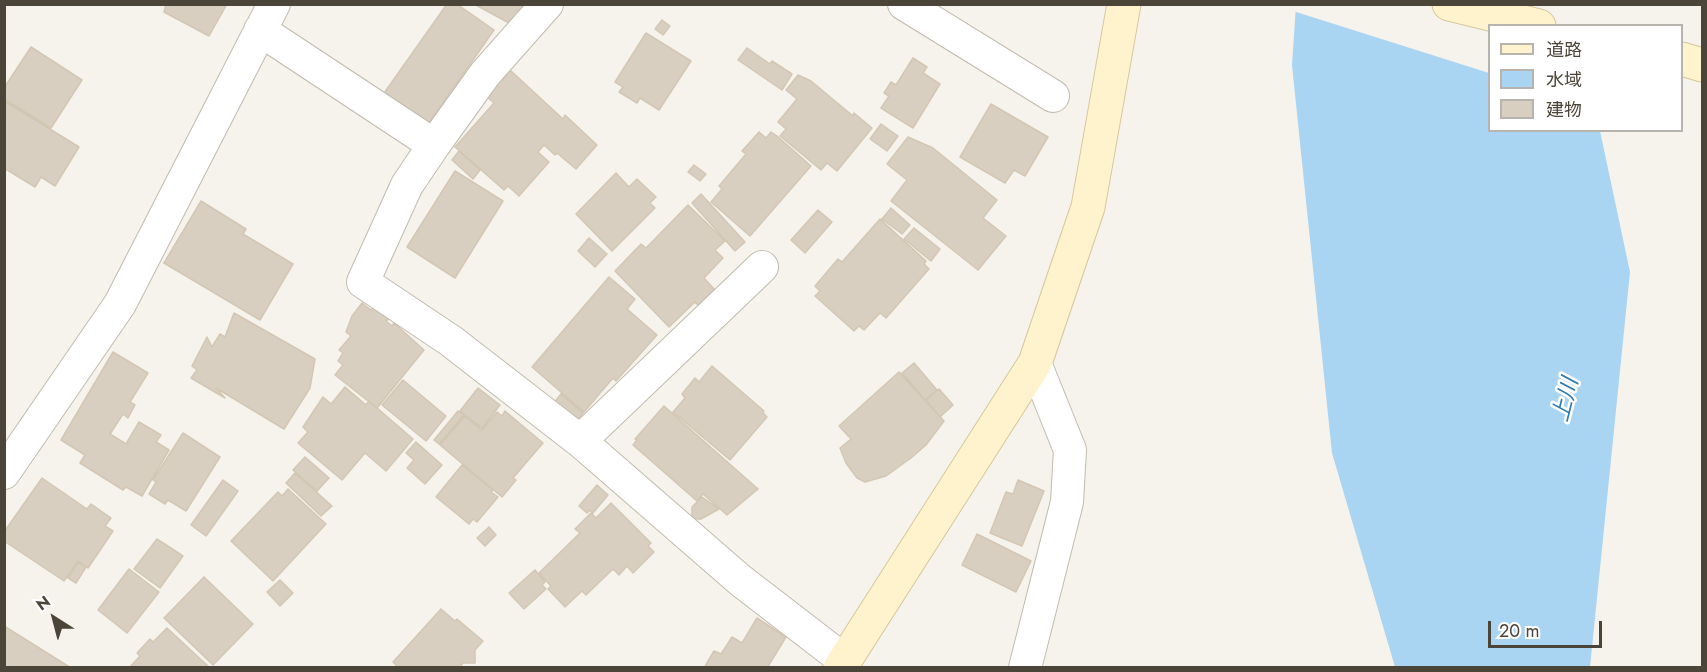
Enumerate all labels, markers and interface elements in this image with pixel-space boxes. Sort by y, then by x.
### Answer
legend [1488,24,1683,132]
text: 道路 [1546,37,1582,63]
text: 水域 [1546,67,1582,93]
text: 建物 [1546,97,1582,123]
water label: 上川 [1549,375,1585,425]
north arrow [24,588,84,648]
text: N [31,590,55,616]
scale bar [1491,609,1605,647]
text: 20 m [1499,618,1539,644]

